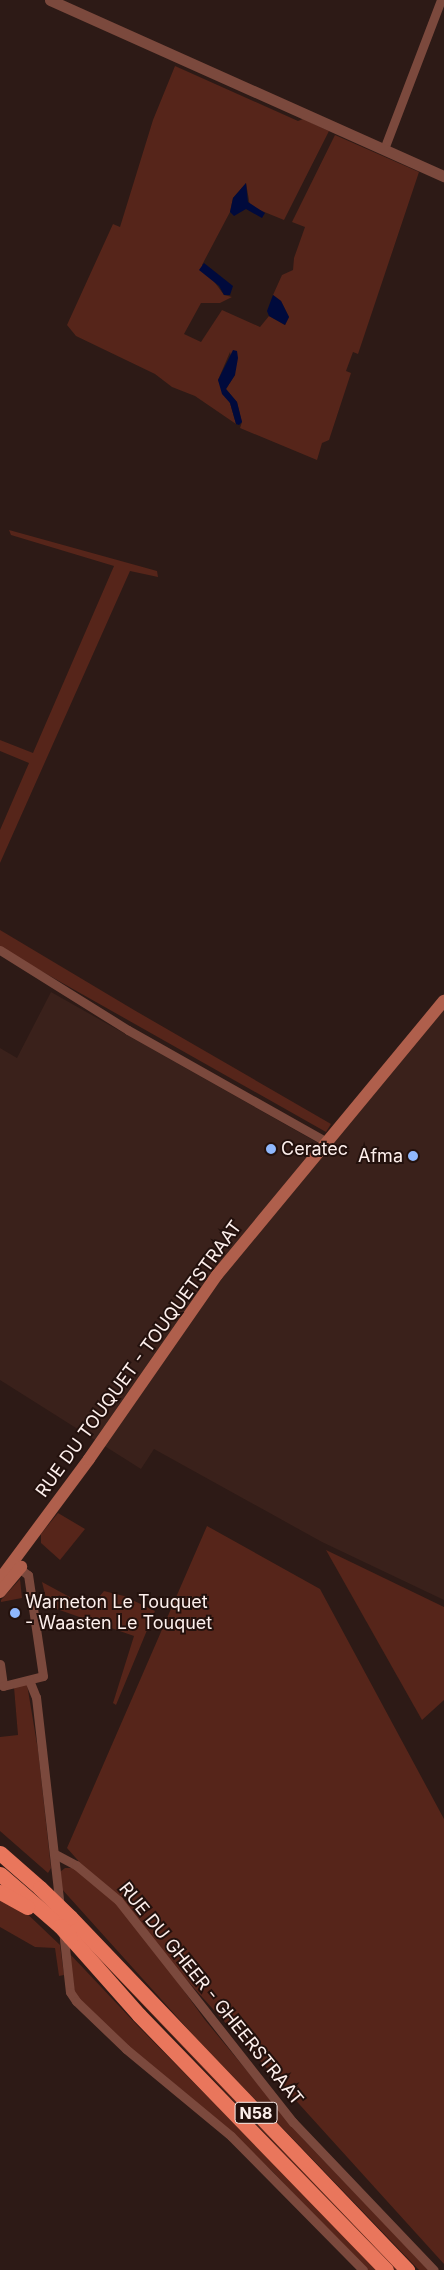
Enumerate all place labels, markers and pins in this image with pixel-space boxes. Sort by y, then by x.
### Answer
place label: Ceratec [281,1138,348,1160]
marker: Ceratec [265,1143,277,1155]
place label: Afma [358,1145,403,1167]
marker: Afma [407,1150,419,1162]
place label: Warneton Le Touquet - Waasten Le Touquet [25,1592,212,1635]
marker: Warneton Le Touquet - Waasten Le Touquet [9,1607,21,1619]

